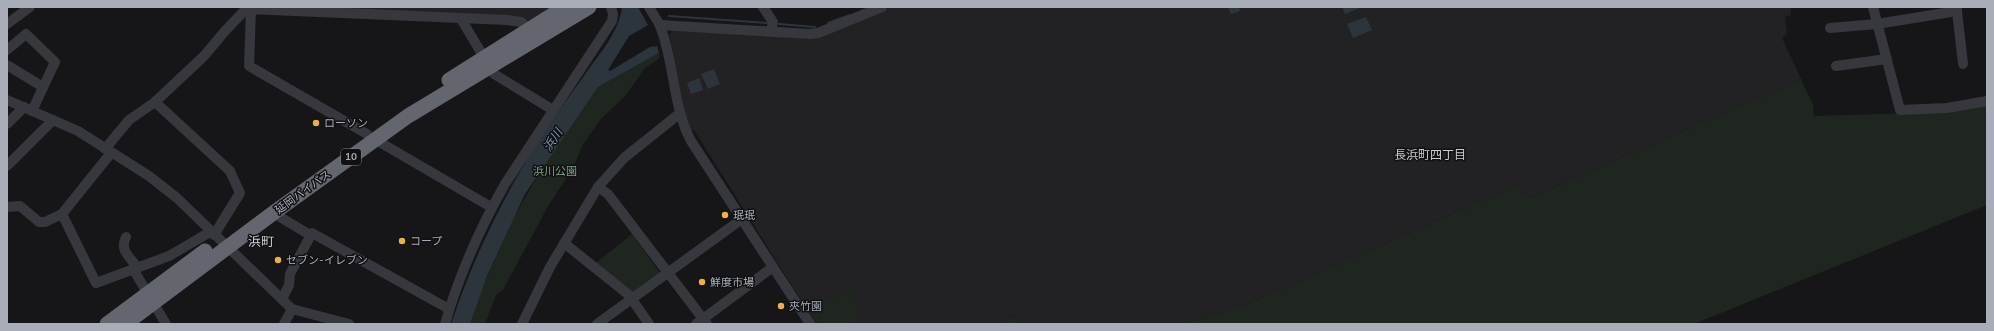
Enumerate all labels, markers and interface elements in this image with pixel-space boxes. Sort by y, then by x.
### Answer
place label: ローソン [324,116,368,131]
marker: ローソン [311,118,321,128]
water label: 浜川 [540,124,567,154]
district label: 長浜町四丁目 [1394,147,1466,163]
road number: 10 [341,149,361,165]
park label: 浜川公園 [533,164,577,179]
street label: 延岡バイパス [272,167,334,217]
place label: 珉珉 [733,208,755,223]
marker: 珉珉 [720,210,730,220]
district label: 浜町 [248,233,274,251]
place label: コープ [410,234,442,249]
marker: コープ [397,236,407,246]
place label: セブン-イレブン [286,253,368,268]
marker: セブン-イレブン [273,255,283,265]
place label: 鮮度市場 [710,275,754,290]
marker: 鮮度市場 [697,277,707,287]
place label: 夾竹園 [789,299,822,314]
marker: 夾竹園 [776,301,786,311]

